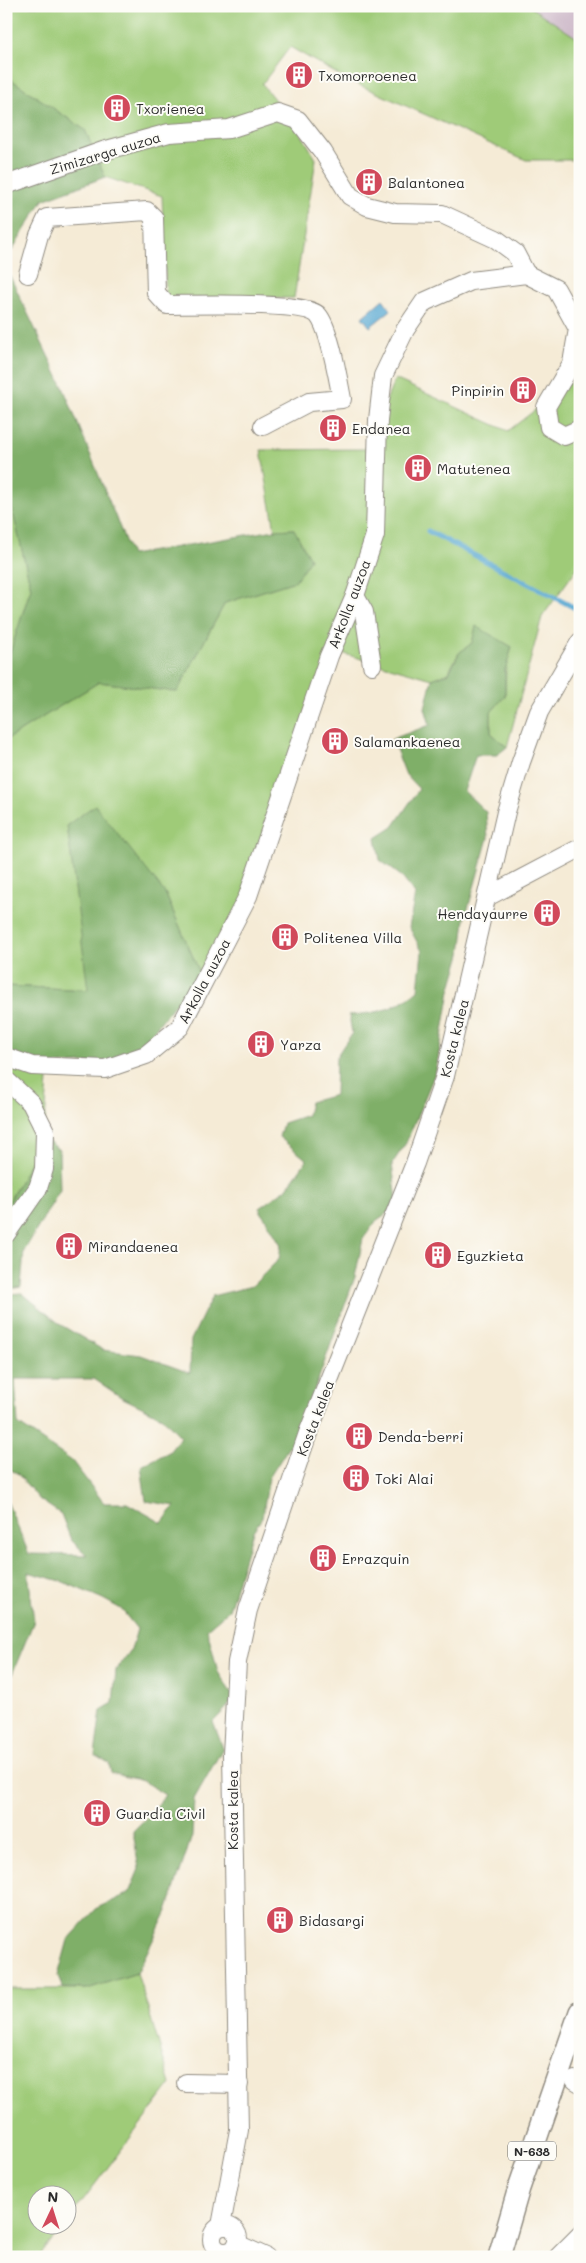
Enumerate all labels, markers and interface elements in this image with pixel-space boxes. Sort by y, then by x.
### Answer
building icon: Txomorroenea [284,60,314,90]
place label: Txomorroenea [318,66,417,85]
building icon: Txorienea [102,93,132,123]
place label: Txorienea [136,99,204,118]
street label: Zimizarga auzoa [47,127,163,179]
building icon: Balantonea [354,167,384,197]
place label: Balantonea [388,173,465,192]
building icon: Pinpirin [508,375,538,405]
place label: Pinpirin [451,381,504,400]
building icon: Endanea [318,413,348,443]
place label: Endanea [352,419,411,438]
building icon: Matutenea [403,453,433,483]
place label: Matutenea [437,459,511,478]
street label: Arkolla auzoa [323,557,375,651]
building icon: Salamankaenea [320,726,350,756]
place label: Salamankaenea [354,732,460,751]
building icon: Hendayaurre [532,898,562,928]
place label: Hendayaurre [438,904,528,923]
building icon: Politenea Villa [270,922,300,952]
place label: Politenea Villa [304,928,402,947]
street label: Arkolla auzoa [174,935,234,1027]
street label: Kosta kalea [435,997,473,1079]
building icon: Yarza [246,1029,276,1059]
place label: Yarza [280,1035,321,1054]
building icon: Mirandaenea [54,1231,84,1261]
place label: Mirandaenea [88,1237,178,1256]
building icon: Eguzkieta [423,1240,453,1270]
place label: Eguzkieta [457,1246,524,1265]
street label: Kosta kalea [292,1377,338,1459]
building icon: Denda-berri [344,1421,374,1451]
place label: Denda-berri [378,1427,463,1446]
building icon: Toki Alai [341,1463,371,1493]
place label: Toki Alai [375,1469,434,1488]
building icon: Errazquin [308,1543,338,1573]
place label: Errazquin [342,1549,409,1568]
street label: Kosta kalea [223,1770,242,1850]
building icon: Guardia Civil [82,1798,112,1828]
place label: Guardia Civil [116,1804,206,1823]
building icon: Bidasargi [265,1905,295,1935]
place label: Bidasargi [299,1911,365,1930]
road number: N-638 [508,2142,556,2160]
north arrow [28,2186,78,2236]
text: N [47,2187,59,2206]

